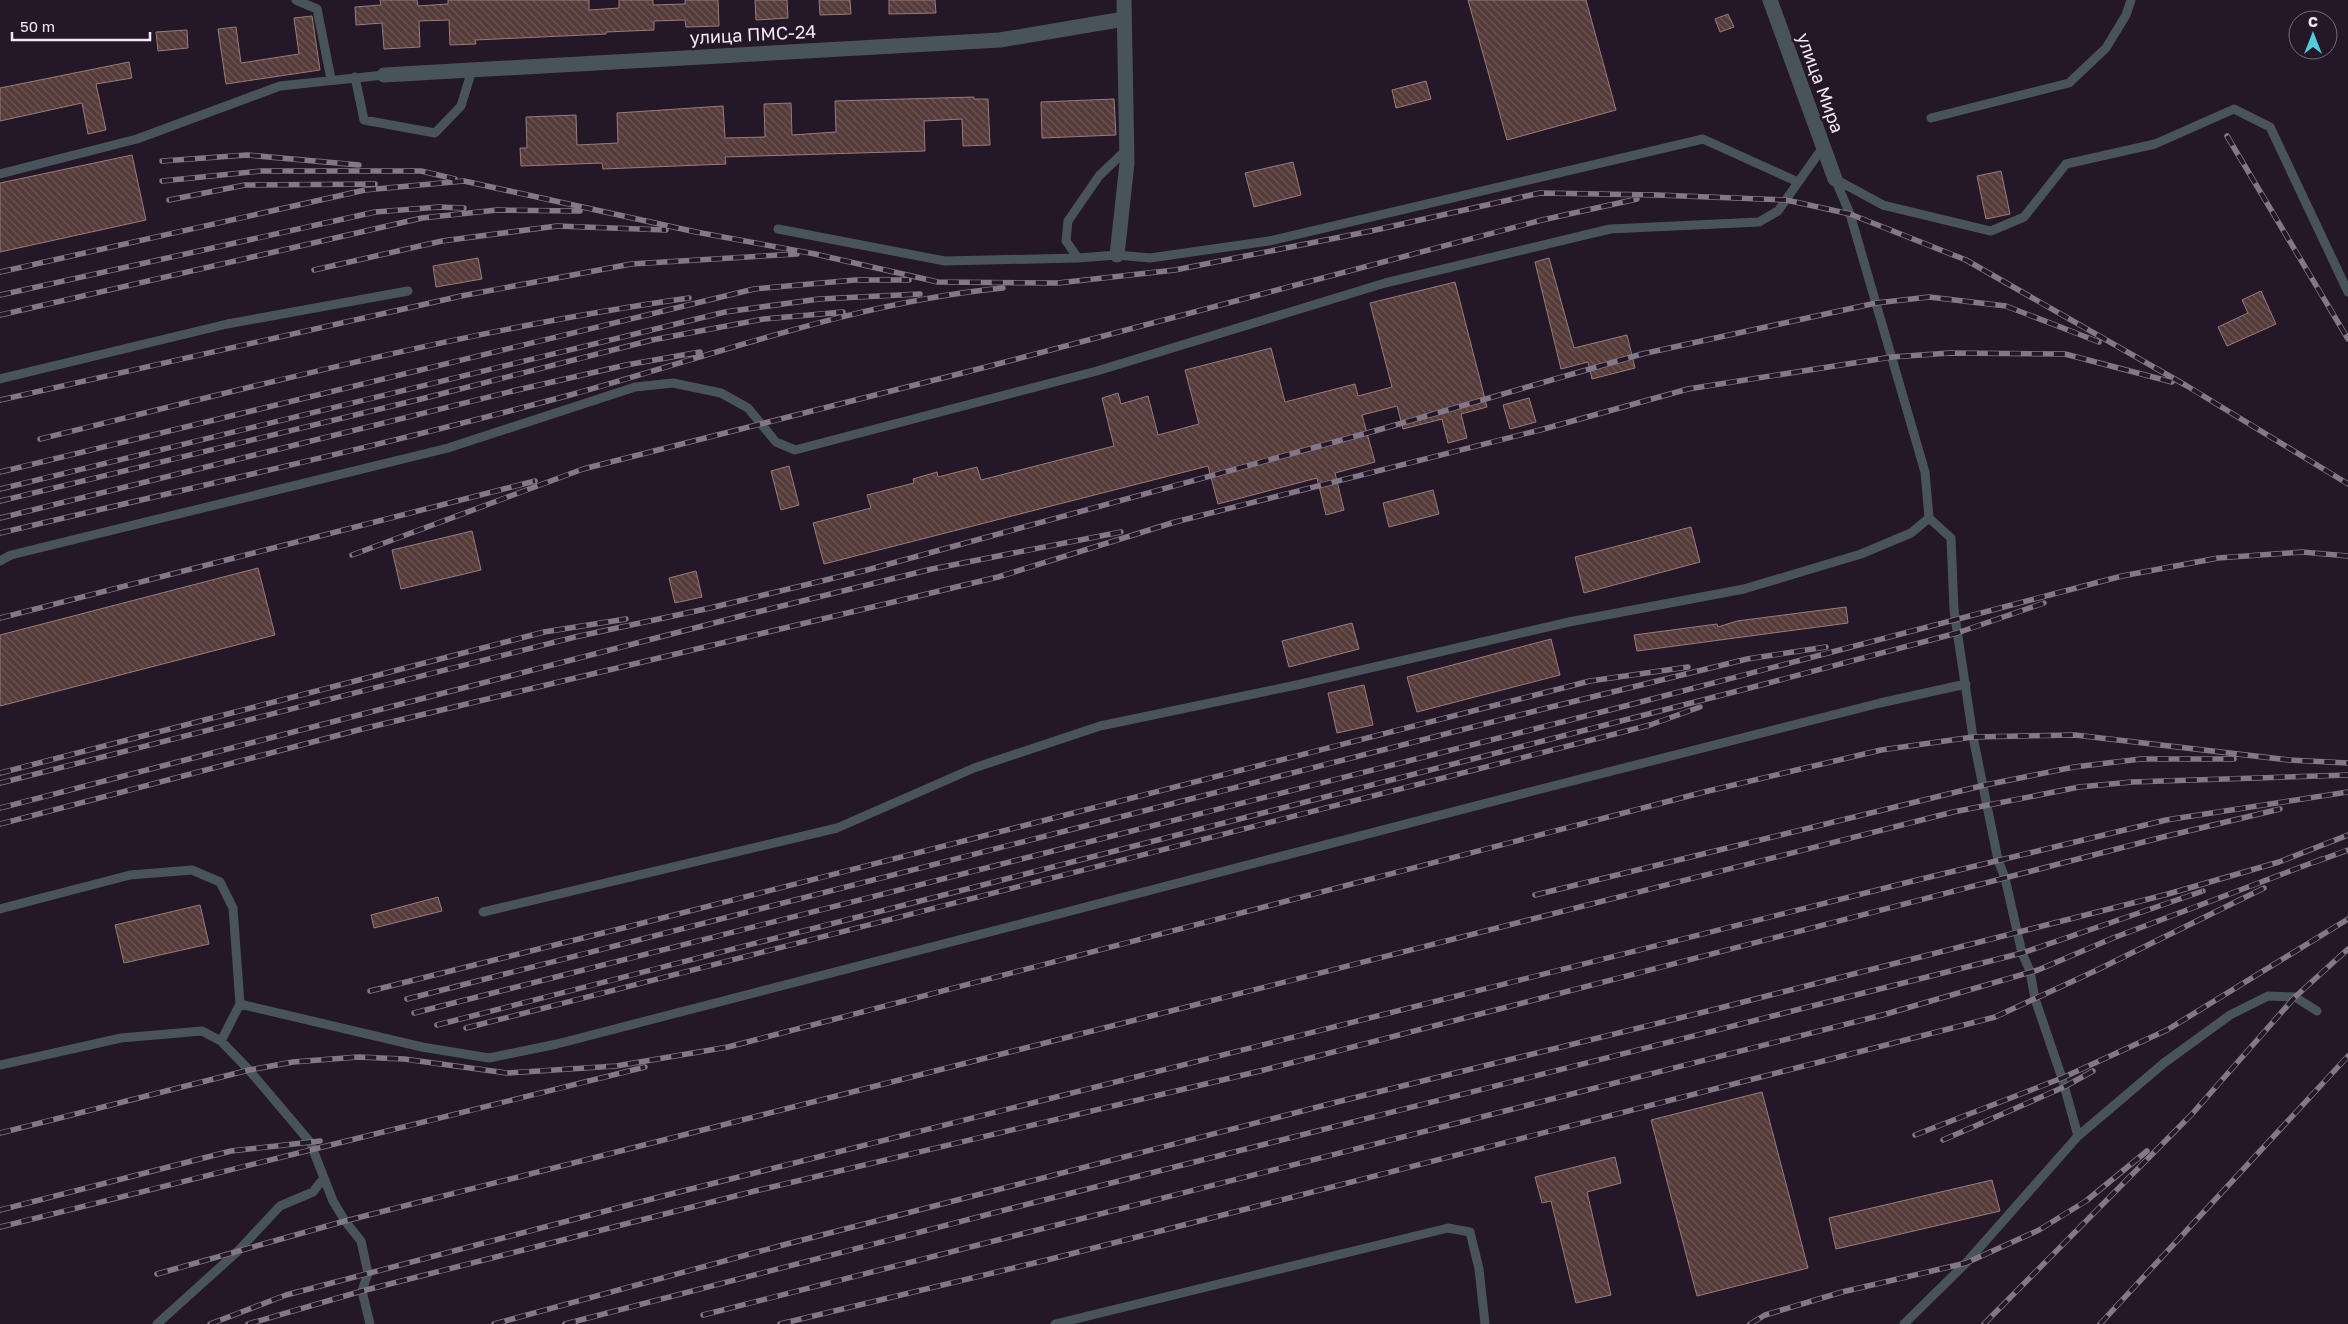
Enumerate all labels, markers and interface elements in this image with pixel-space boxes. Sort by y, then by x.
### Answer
scale bar [12,10,150,42]
north arrow [2288,10,2338,60]
text: С [2308,13,2318,30]
text: 50 m [20,17,55,35]
street label: улица ПМС-24 [689,20,817,48]
street label: улица Мира [1793,30,1849,136]

